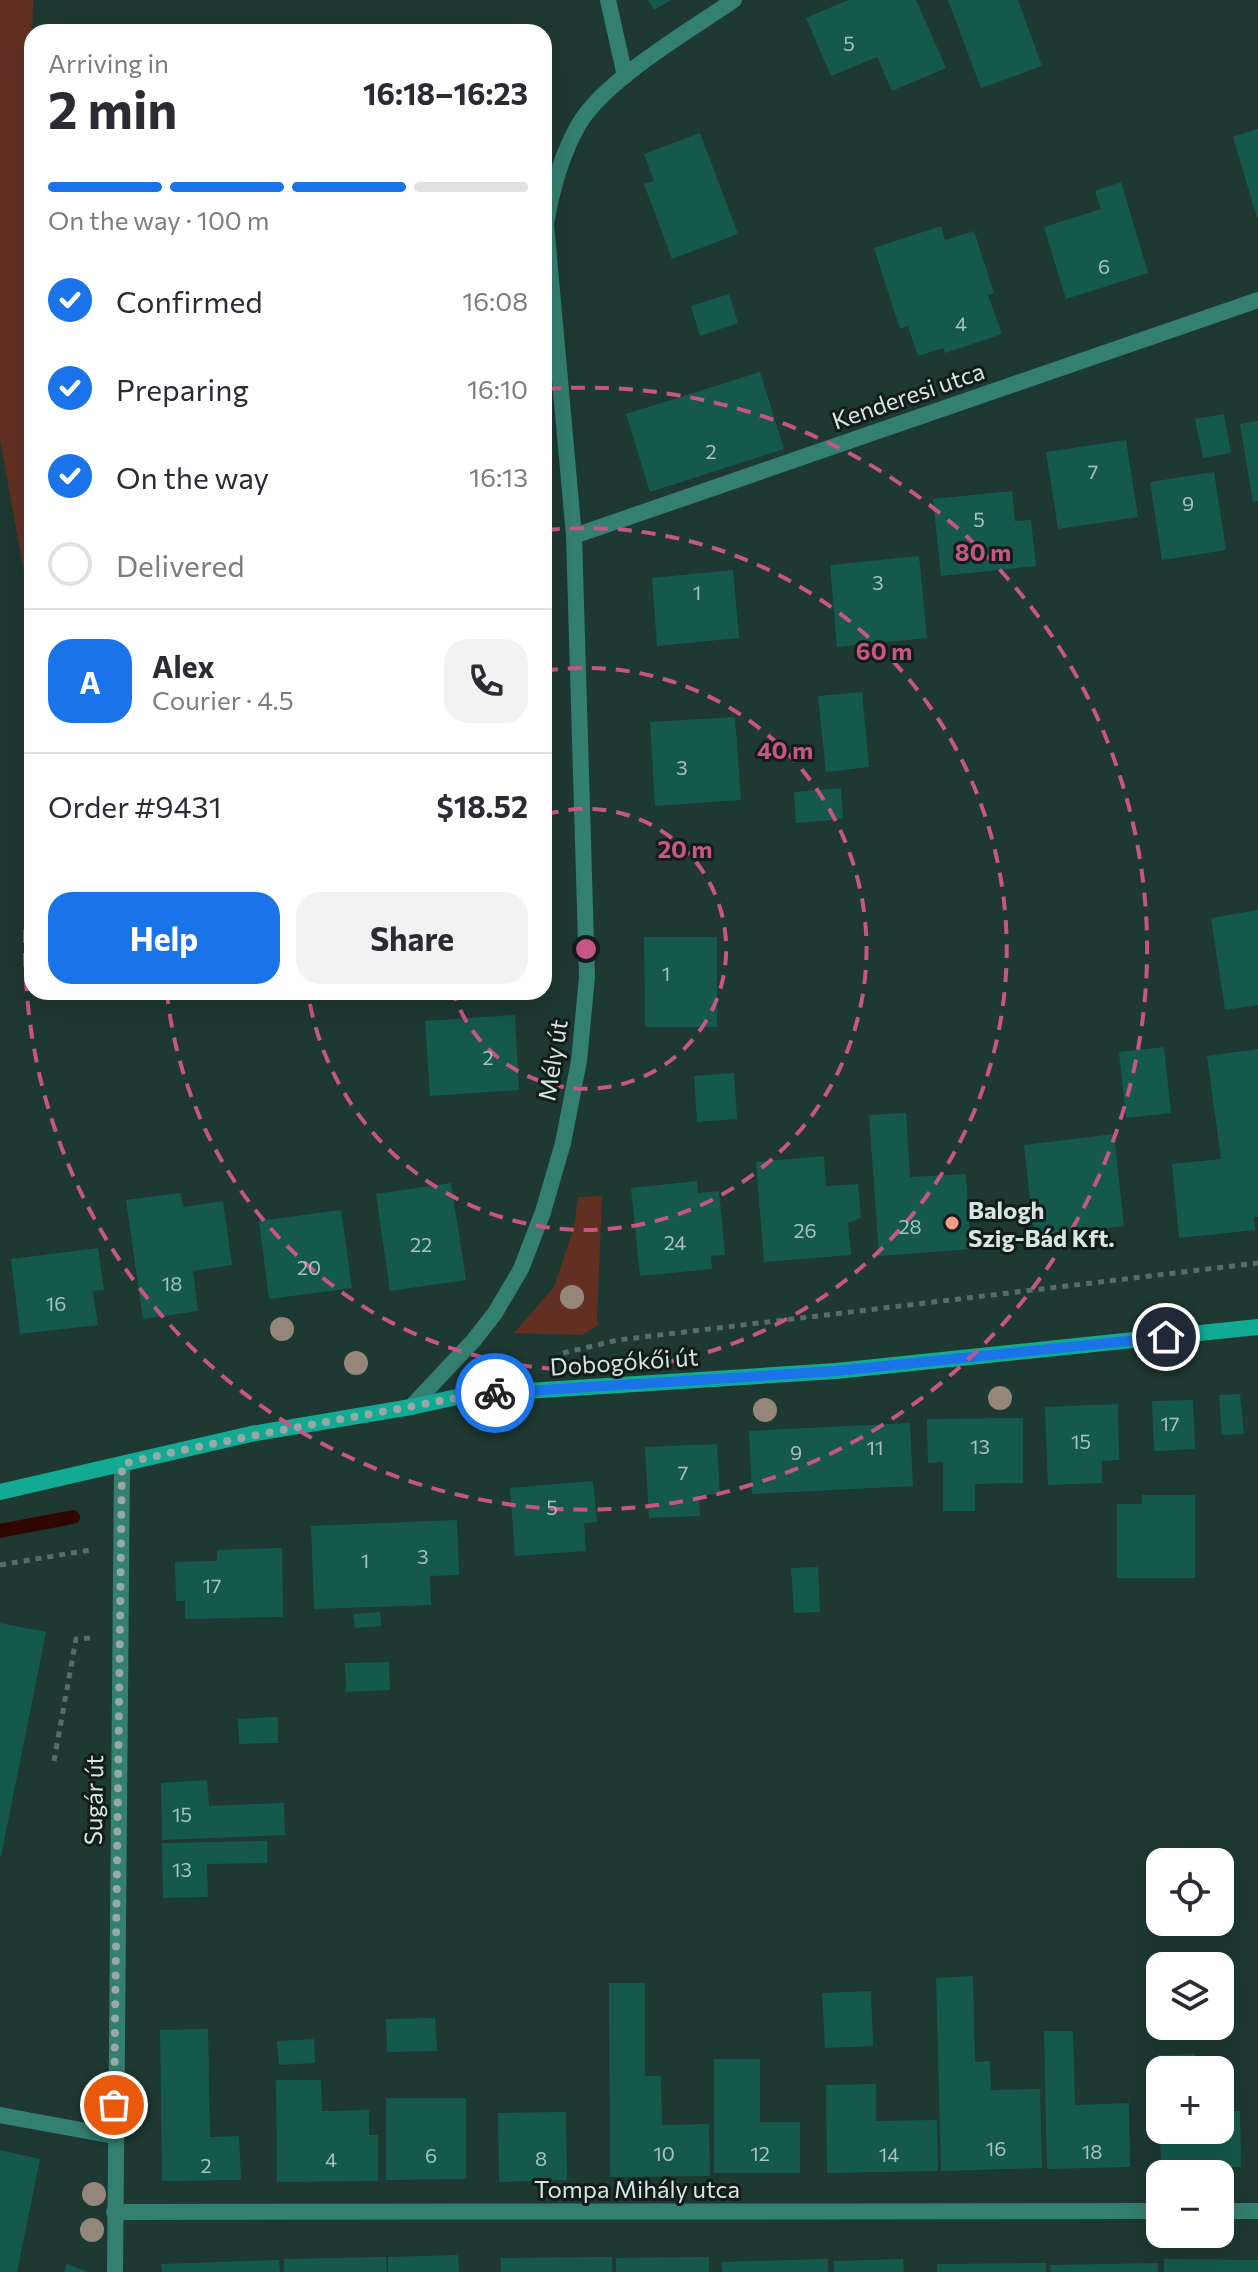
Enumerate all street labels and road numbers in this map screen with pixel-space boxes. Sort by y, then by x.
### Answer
street label: Kenderesi utca [828,355,988,435]
street label: Mély út [531,1017,573,1103]
street label: Dobogókői út [549,1341,699,1381]
street label: Sugár út [78,1755,108,1845]
street label: Tompa Mihály utca [534,2174,740,2203]

